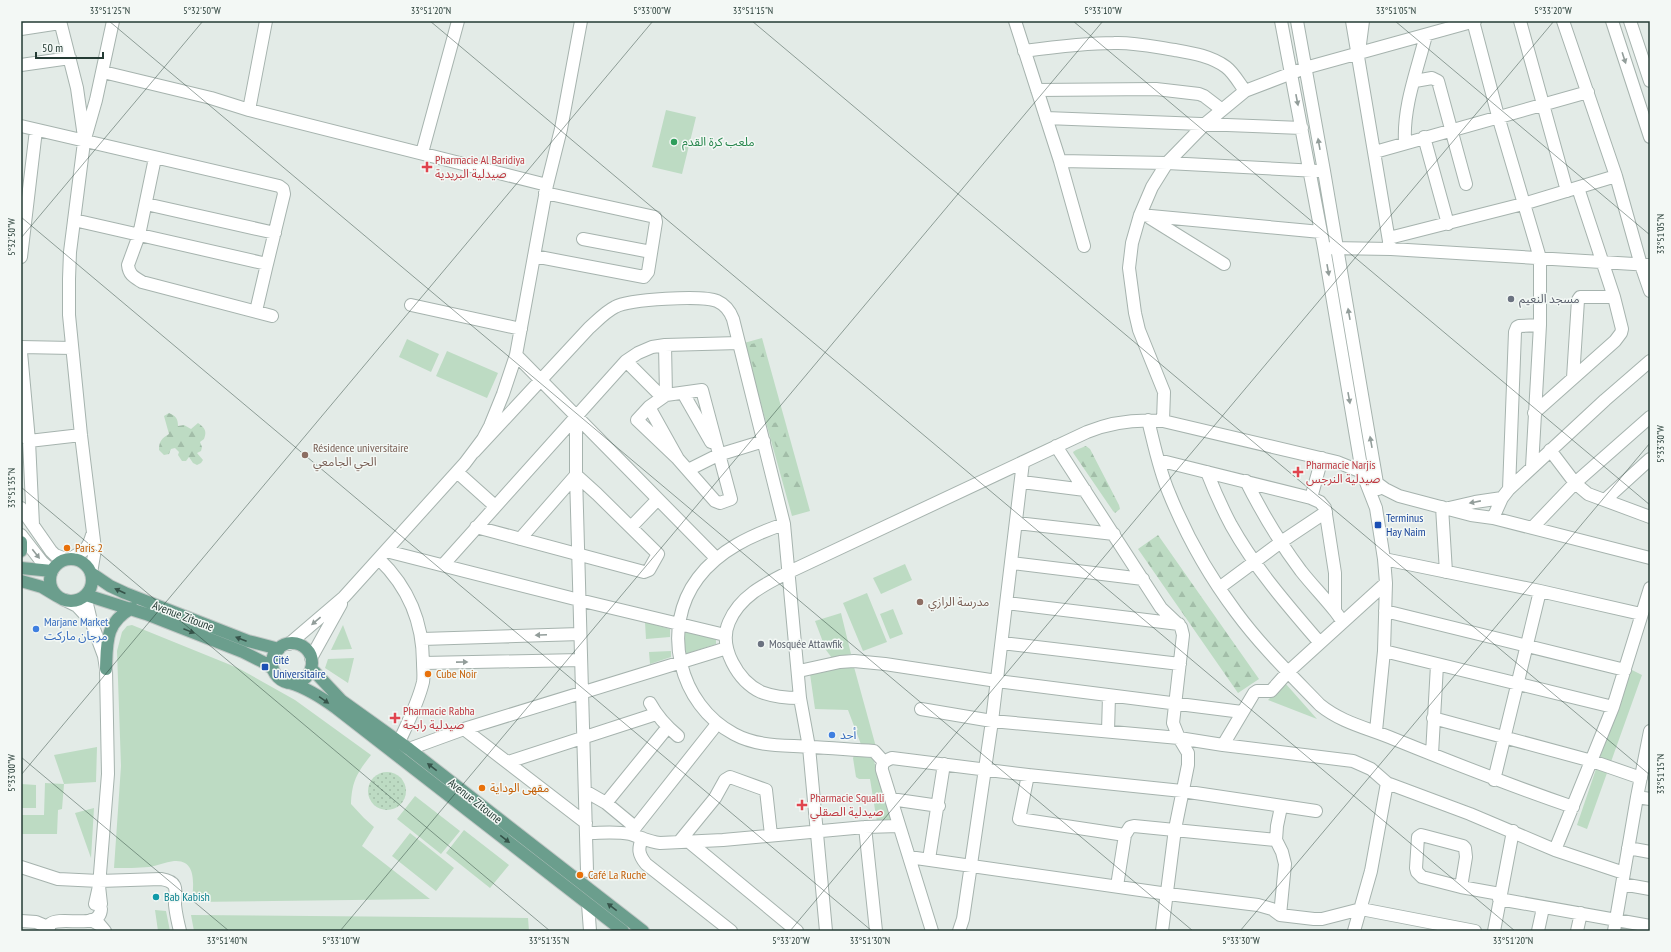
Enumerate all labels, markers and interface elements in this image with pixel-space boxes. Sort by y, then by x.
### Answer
text: 33°51'25"N [90,4,130,17]
text: 5°32'50"W [183,4,221,17]
text: 33°51'20"N [411,4,451,17]
text: 5°33'00"W [633,4,671,17]
text: 33°51'15"N [733,4,773,17]
text: 5°33'10"W [1084,4,1122,17]
text: 33°51'05"N [1376,4,1416,17]
text: 5°33'20"W [1534,4,1572,17]
scale bar [36,34,103,60]
text: 50 m [42,40,63,55]
one-way arrow [1621,52,1627,64]
one-way arrow [1294,94,1300,107]
place label: ملعب كرة القدم [682,134,755,151]
marker: ملعب كرة القدم [669,137,679,147]
one-way arrow [1316,138,1322,150]
place label: Pharmacie Al Baridiya صيدلية البريدية [435,152,525,181]
marker: Pharmacie Al Baridiya صيدلية البريدية [422,162,432,172]
text: 33°51'05"N [1654,214,1667,254]
text: 5°32'50"W [5,218,18,256]
one-way arrow [1325,263,1331,276]
place label: مسجد النعيم [1519,291,1580,308]
marker: مسجد النعيم [1506,294,1516,304]
one-way arrow [1345,308,1351,320]
one-way arrow [1347,392,1353,404]
text: 5°33'30"W [1654,425,1667,463]
one-way arrow [1368,436,1374,448]
place label: Résidence universitaire الحي الجامعي [313,440,409,472]
marker: Résidence universitaire الحي الجامعي [300,450,310,460]
place label: Pharmacie Narjis صيدلية النرجس [1306,457,1380,486]
marker: Pharmacie Narjis صيدلية النرجس [1293,467,1303,477]
text: 33°51'35"N [5,468,18,508]
one-way arrow [1469,499,1481,505]
place label: Terminus Hay Naim [1386,510,1426,539]
marker: Terminus Hay Naim [1373,520,1383,530]
place label: Paris 2 [75,540,103,555]
marker: Paris 2 [62,543,72,553]
one-way arrow [31,548,40,559]
one-way arrow [115,588,126,594]
place label: مدرسة الرازي [928,594,989,612]
street label: Avenue Zitoune [150,597,216,634]
marker: مدرسة الرازي [915,597,925,607]
place label: Marjane Market مرجان ماركت [44,614,109,643]
one-way arrow [311,616,322,625]
marker: Marjane Market مرجان ماركت [31,624,41,634]
one-way arrow [183,628,195,634]
one-way arrow [535,632,547,639]
one-way arrow [235,635,247,641]
place label: Mosquée Attawfik [769,636,843,651]
marker: Mosquée Attawfik [756,639,766,649]
place label: Cité Universitaire [273,652,326,681]
one-way arrow [456,659,469,665]
marker: Cité Universitaire [260,662,270,672]
place label: Cube Noir [436,666,478,681]
marker: Cube Noir [423,669,433,679]
one-way arrow [319,695,330,704]
place label: Pharmacie Rabha صيدلية رابحة [403,703,475,732]
marker: Pharmacie Rabha صيدلية رابحة [390,713,400,723]
place label: أحد [840,727,856,742]
marker: أحد [827,730,837,740]
text: 5°33'00"W [5,754,18,792]
text: 33°51'15"N [1654,754,1667,794]
one-way arrow [426,763,437,772]
street label: Avenue Zitoune [445,775,505,826]
place label: مقهى الوداية [490,780,549,795]
marker: مقهى الوداية [477,783,487,793]
place label: Pharmacie Squalli صيدلية الصقلي [810,790,884,822]
marker: Pharmacie Squalli صيدلية الصقلي [797,800,807,810]
one-way arrow [500,834,511,843]
place label: Café La Ruche [588,867,646,882]
marker: Café La Ruche [575,870,585,880]
place label: Bab Kabish [164,889,210,904]
marker: Bab Kabish [151,892,161,902]
one-way arrow [607,903,618,911]
text: 33°51'40"N [207,934,247,947]
text: 5°33'10"W [322,934,360,947]
text: 33°51'35"N [529,934,569,947]
text: 5°33'20"W [772,934,810,947]
text: 33°51'30"N [850,934,890,947]
text: 5°33'30"W [1222,934,1260,947]
text: 33°51'20"N [1493,934,1533,947]

